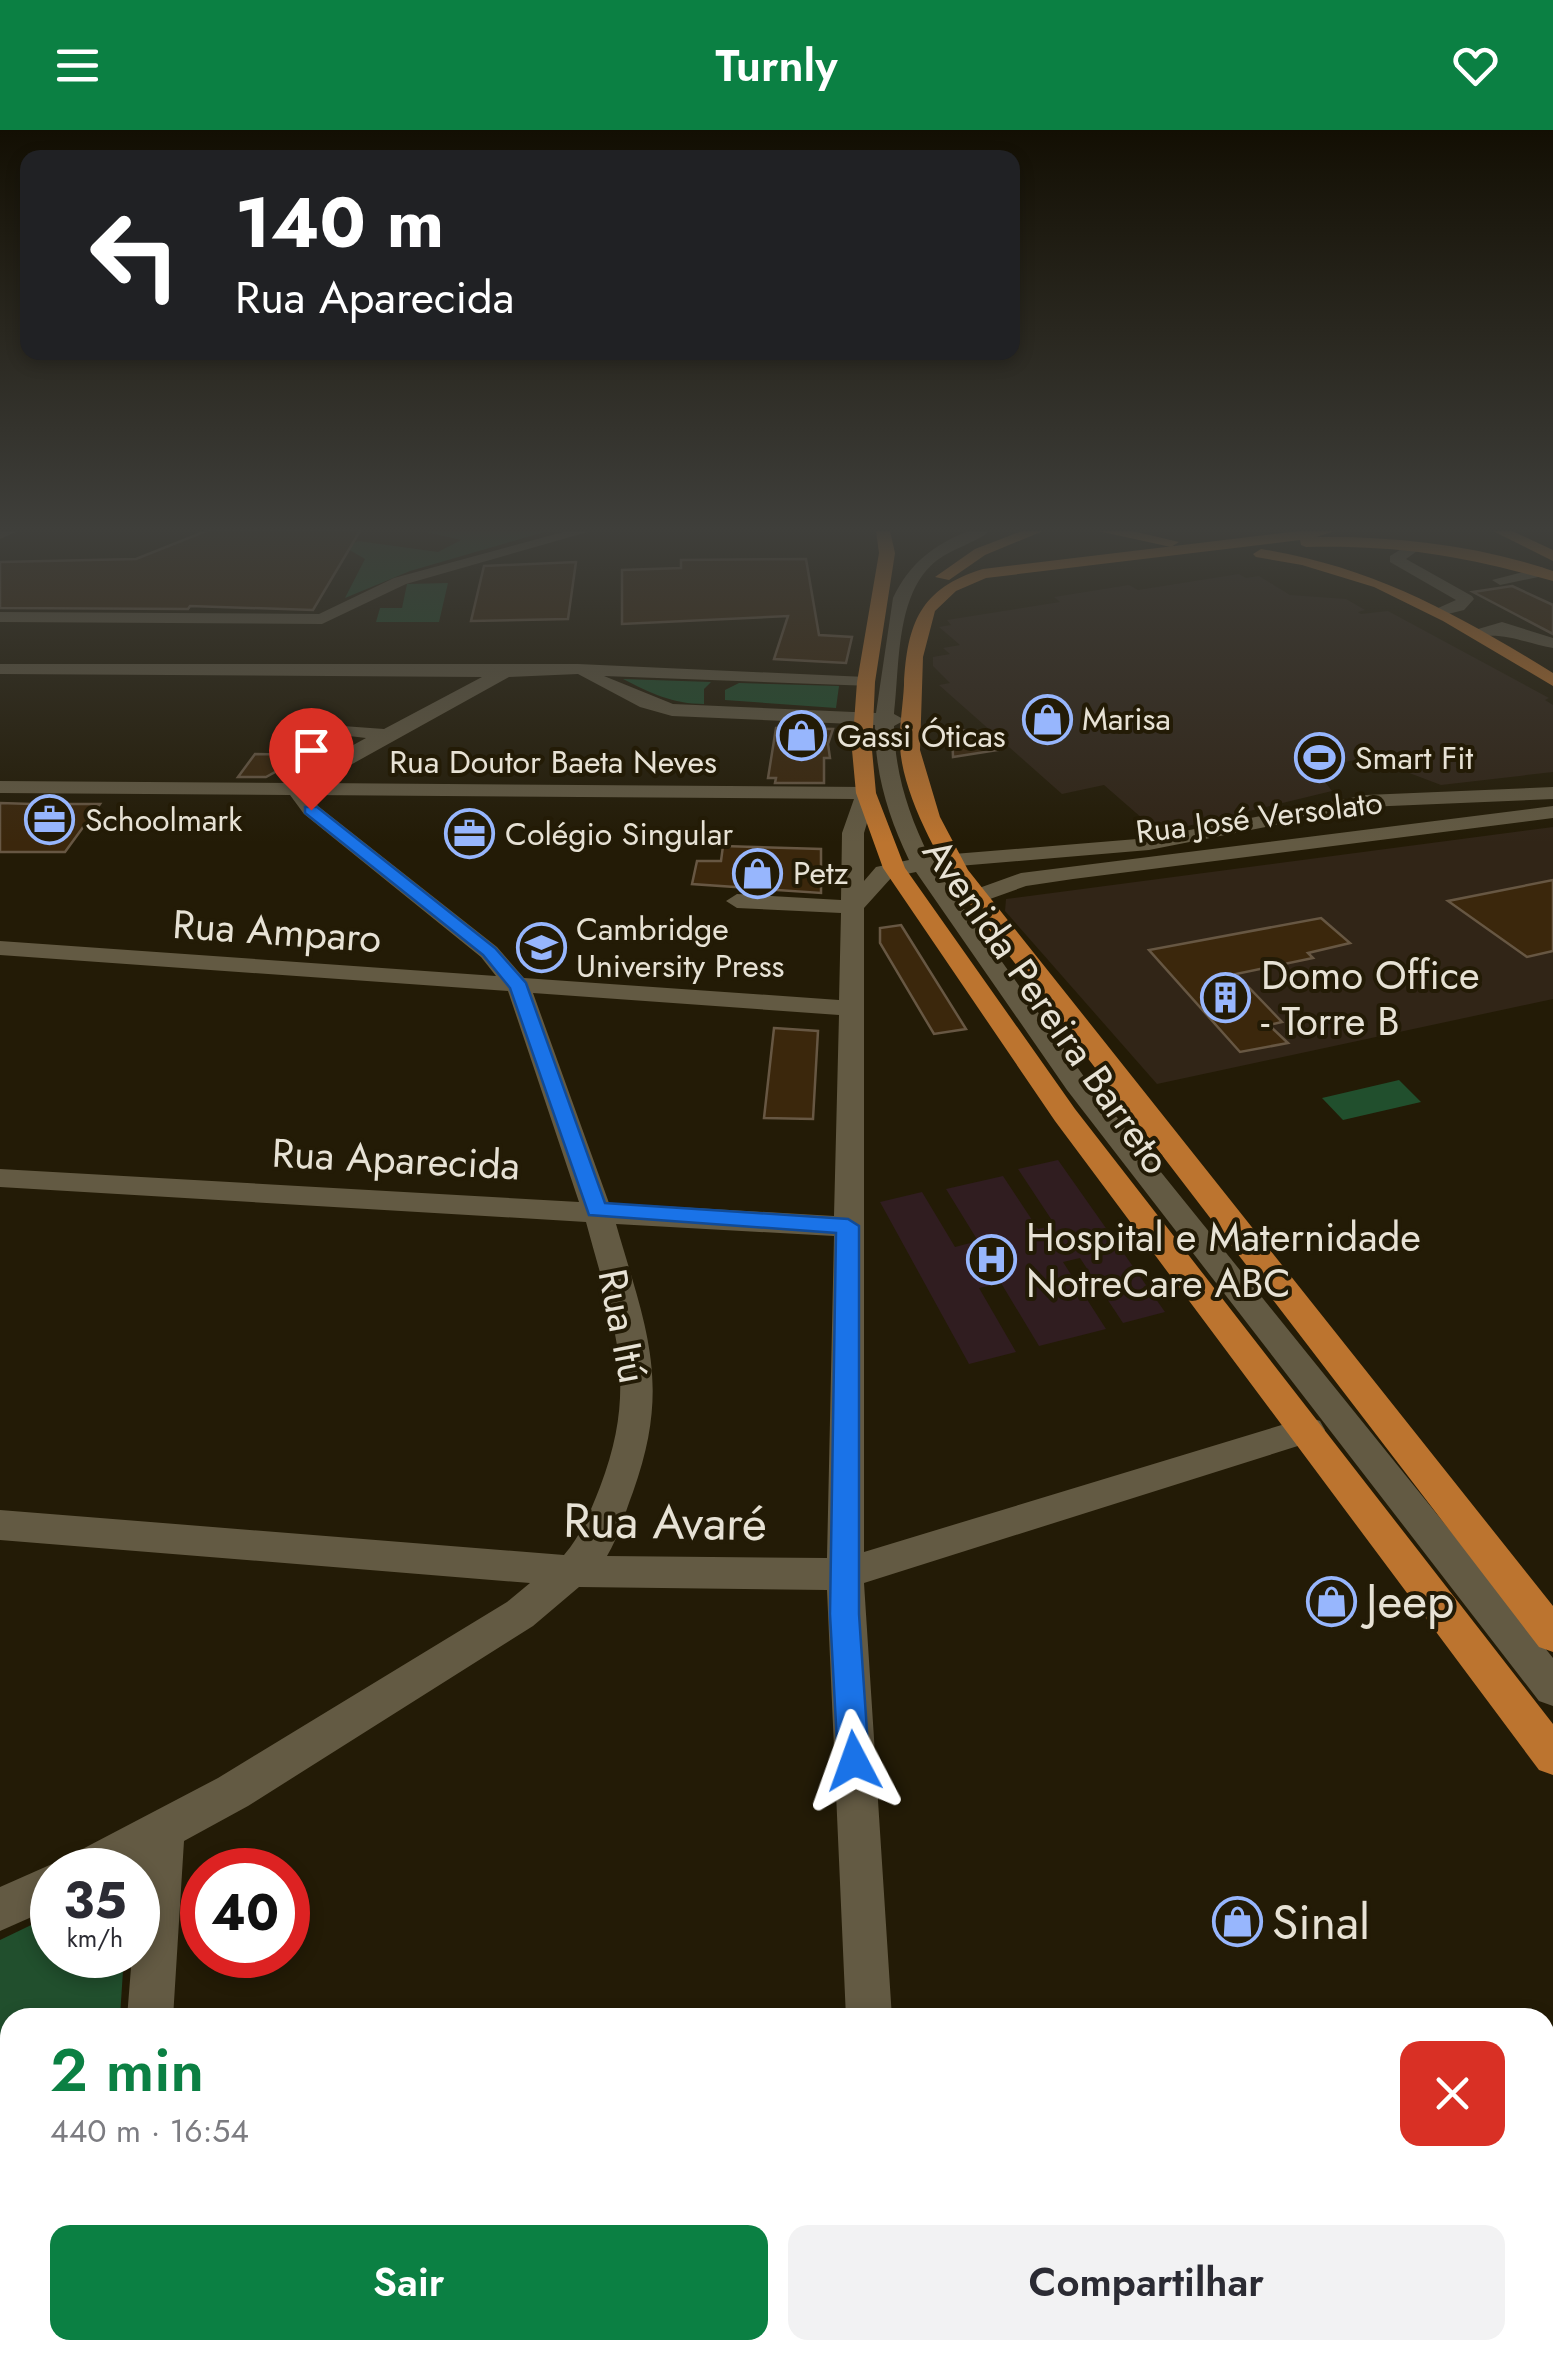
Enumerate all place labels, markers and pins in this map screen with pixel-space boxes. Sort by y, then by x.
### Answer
shop icon: Marisa [1021,693,1073,745]
place label: Marisa [1082,696,1171,742]
pin [269,708,354,811]
shop icon: Gassi Óticas [776,710,828,762]
place label: Gassi Óticas [837,713,1006,759]
sports icon: Smart Fit [1294,732,1346,784]
place label: Smart Fit [1355,735,1473,781]
office icon: Schoolmark [24,794,76,846]
place label: Schoolmark [85,797,243,843]
office icon: Colégio Singular [444,808,496,860]
place label: Colégio Singular [505,811,733,857]
shop icon: Petz [732,847,784,899]
place label: Petz [793,850,849,896]
place label: Cambridge University Press [576,906,784,989]
school or university icon: Cambridge University Press [515,921,567,973]
place label: Domo Office - Torre B [1261,946,1480,1050]
building icon: Domo Office - Torre B [1200,972,1252,1024]
place label: Hospital e Maternidade NotreCare ABC [1026,1208,1421,1312]
hospital icon: Hospital e Maternidade NotreCare ABC [965,1234,1017,1286]
place label: Jeep [1360,1567,1454,1636]
shop icon: Jeep [1305,1575,1357,1627]
place label: Sinal [1272,1888,1370,1957]
shop icon: Sinal [1211,1896,1263,1948]

